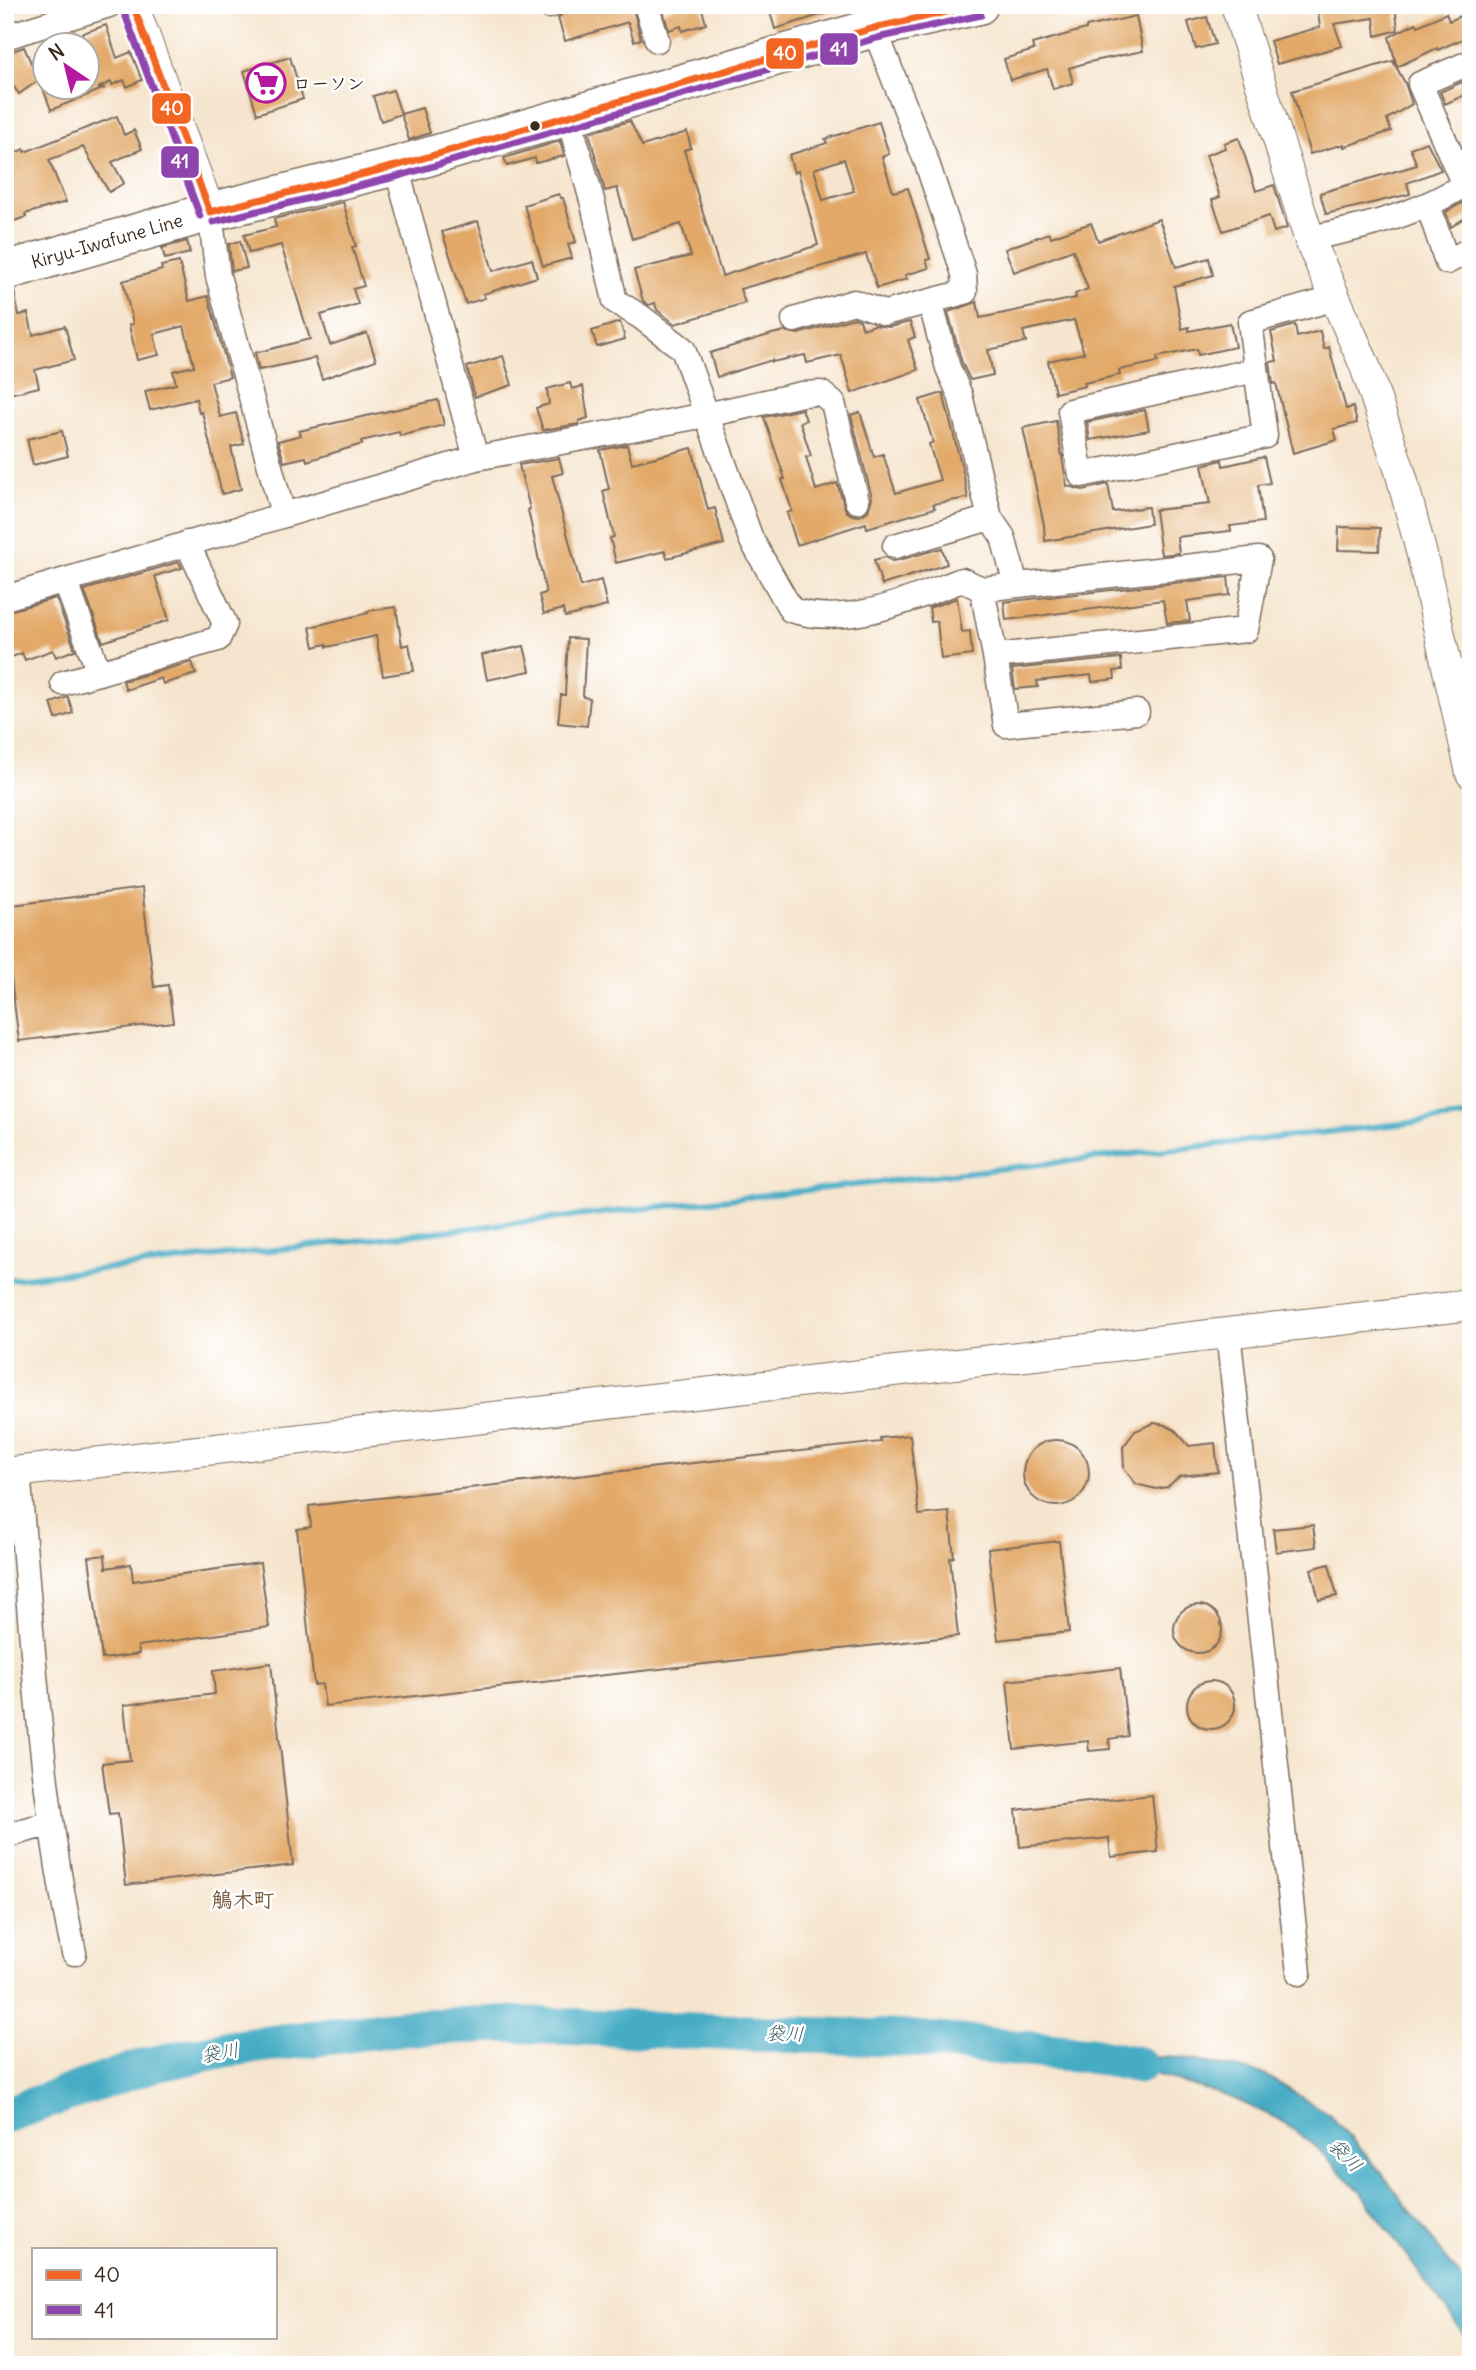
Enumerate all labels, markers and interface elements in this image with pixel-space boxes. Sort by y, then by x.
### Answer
north arrow [32,32,102,102]
line badge: 41 [819,32,859,66]
line badge: 40 [765,37,805,70]
text: 41 [830,37,848,61]
text: N [44,38,69,66]
text: 40 [773,41,797,65]
supermarket icon: ローソン [245,62,287,104]
place label: ローソン [293,72,365,95]
line badge: 40 [151,92,192,125]
text: 40 [160,96,184,120]
unlabelled marker [528,119,542,133]
line badge: 41 [160,145,200,179]
text: 41 [171,149,189,173]
street label: Kiryu-Iwafune Line [29,208,185,274]
district label: 鵤木町 [212,1886,275,1913]
water label: 袋川 [766,2020,804,2046]
water label: 袋川 [199,2037,241,2067]
water label: 袋川 [1324,2133,1368,2177]
legend [32,2248,276,2338]
text: 40 [94,2261,120,2288]
text: 41 [94,2297,114,2324]

